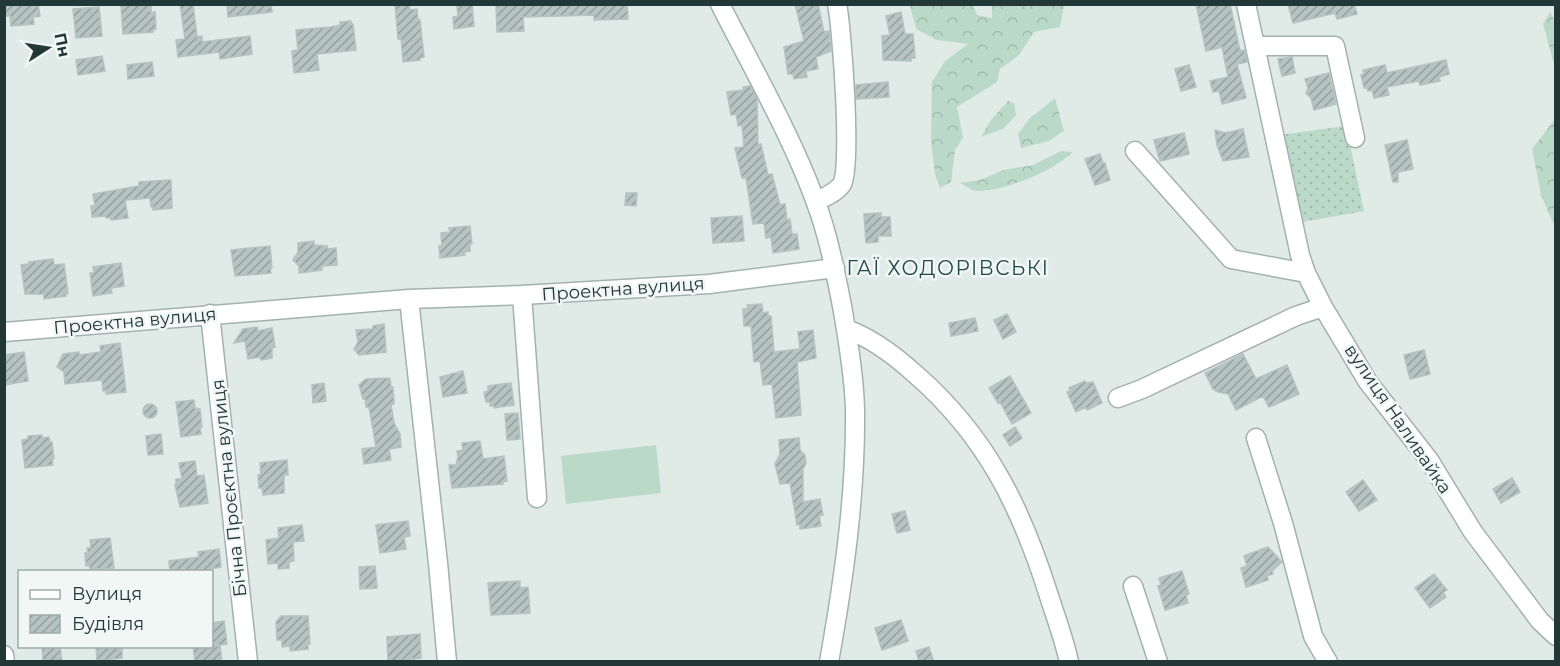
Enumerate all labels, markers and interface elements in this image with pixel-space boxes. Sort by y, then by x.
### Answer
north arrow [18,18,78,78]
text: Пн [50,31,74,59]
district label: ГАЇ ХОДОРІВСЬКІ [847,256,1049,280]
street label: Проектна вулиця [541,272,705,306]
street label: Проектна вулиця [53,303,217,339]
street label: вулиця Наливайка [1340,340,1456,498]
street label: Бічна Проєктна вулиця [207,378,251,598]
legend [18,570,213,648]
text: Вулиця [72,583,142,605]
text: Будівля [72,613,144,635]

